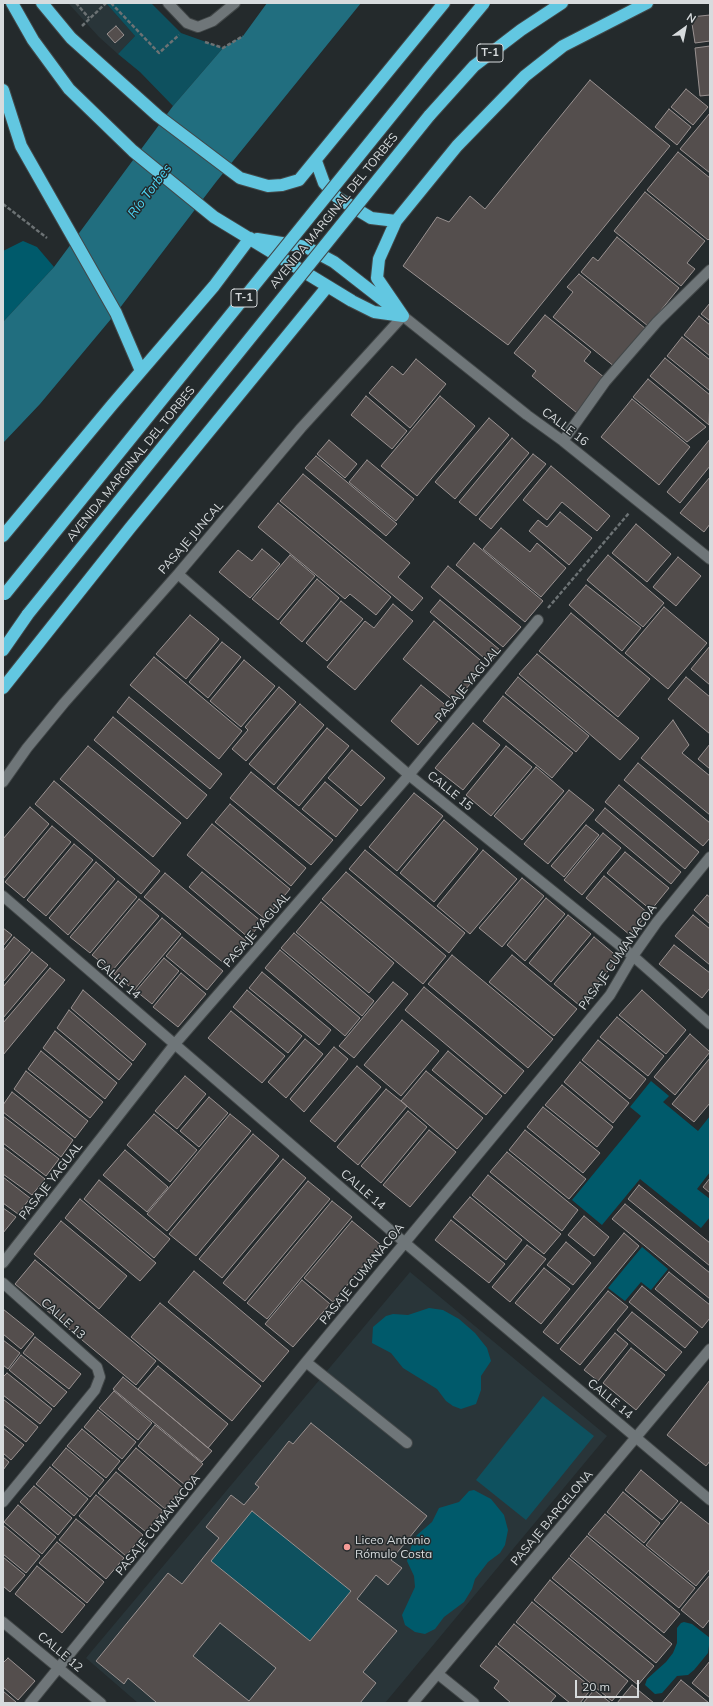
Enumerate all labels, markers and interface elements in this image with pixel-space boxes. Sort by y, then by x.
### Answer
north arrow [665,8,705,48]
text: N [684,10,699,26]
road number: T-1 [477,44,503,62]
street label: AVENIDA MARGINAL DEL TORBES [267,130,401,292]
water label: Río Torbes [125,161,175,221]
road number: T-1 [231,289,257,307]
street label: AVENIDA MARGINAL DEL TORBES [64,383,198,545]
street label: CALLE 16 [539,405,591,449]
street label: PASAJE JUNCAL [156,499,226,577]
street label: PASAJE YAGUAL [432,643,504,725]
street label: CALLE 15 [424,768,476,814]
street label: PASAJE YAGUAL [221,890,293,970]
street label: PASAJE CUMANACOA [576,901,660,1013]
street label: CALLE 14 [93,956,143,1002]
street label: PASAJE YAGUAL [16,1139,86,1223]
street label: CALLE 14 [338,1167,388,1213]
street label: PASAJE CUMANACOA [317,1221,407,1327]
street label: CALLE 13 [38,1295,88,1343]
street label: CALLE 14 [585,1376,635,1422]
street label: PASAJE BARCELONA [508,1467,596,1569]
street label: PASAJE CUMANACOA [113,1472,203,1578]
place label: Liceo Antonio Rómulo Costa [355,1533,432,1561]
marker: Liceo Antonio Rómulo Costa [342,1542,352,1552]
street label: CALLE 12 [35,1629,85,1675]
scale bar [577,1672,641,1698]
text: 20 m [582,1679,610,1694]

